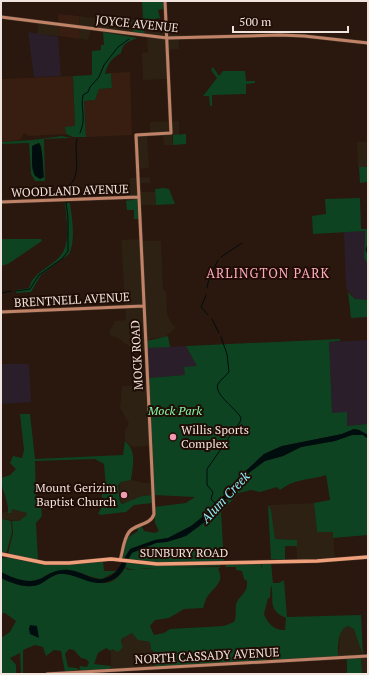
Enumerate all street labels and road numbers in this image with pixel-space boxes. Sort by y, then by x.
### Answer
street label: JOYCE AVENUE [95,12,179,35]
street label: WOODLAND AVENUE [11,181,129,200]
street label: BRENTNELL AVENUE [14,289,130,310]
street label: MOCK ROAD [127,320,146,390]
street label: SUNBURY ROAD [140,545,228,560]
street label: NORTH CASSADY AVENUE [134,644,280,667]

